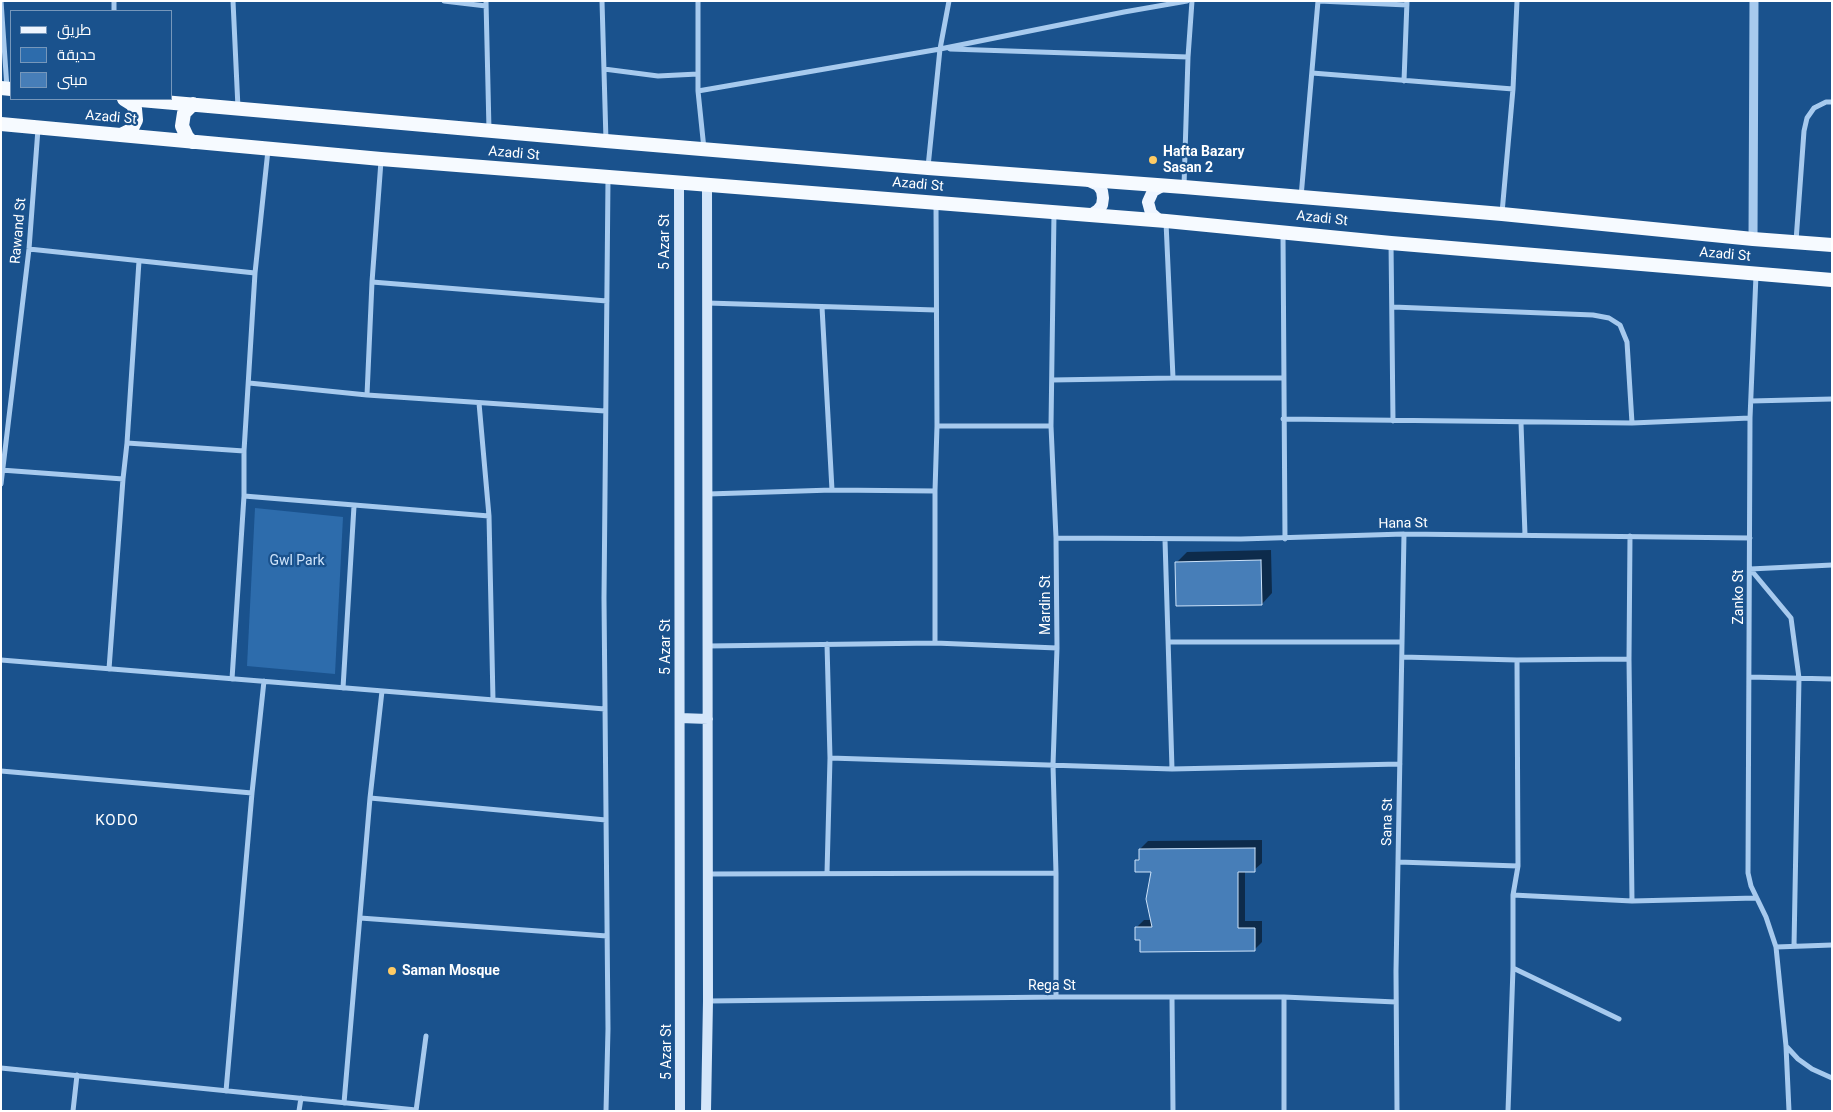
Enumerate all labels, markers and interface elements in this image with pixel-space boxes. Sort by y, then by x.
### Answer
legend [10,10,172,100]
text: طريق [57,21,91,39]
text: حديقة [57,46,96,64]
text: مبنى [57,71,88,89]
street label: Azadi St [85,107,137,129]
street label: Azadi St [488,143,540,165]
place label: Hafta Bazary Sasan 2 [1163,144,1244,176]
marker: Hafta Bazary Sasan 2 [1147,154,1159,166]
street label: Azadi St [892,174,944,196]
street label: Rawand St [8,197,30,265]
street label: Azadi St [1296,208,1348,230]
street label: 5 Azar St [657,214,673,270]
street label: Azadi St [1699,244,1751,266]
street label: Hana St [1378,515,1428,533]
park label: Gwl Park [269,553,325,569]
street label: Zanko St [1731,569,1747,625]
street label: Mardin St [1038,575,1054,635]
street label: 5 Azar St [658,619,674,675]
street label: Sana St [1379,798,1397,846]
district label: KODO [95,812,139,830]
place label: Saman Mosque [402,963,500,979]
marker: Saman Mosque [386,965,398,977]
street label: Rega St [1028,978,1076,994]
street label: 5 Azar St [659,1024,675,1080]

